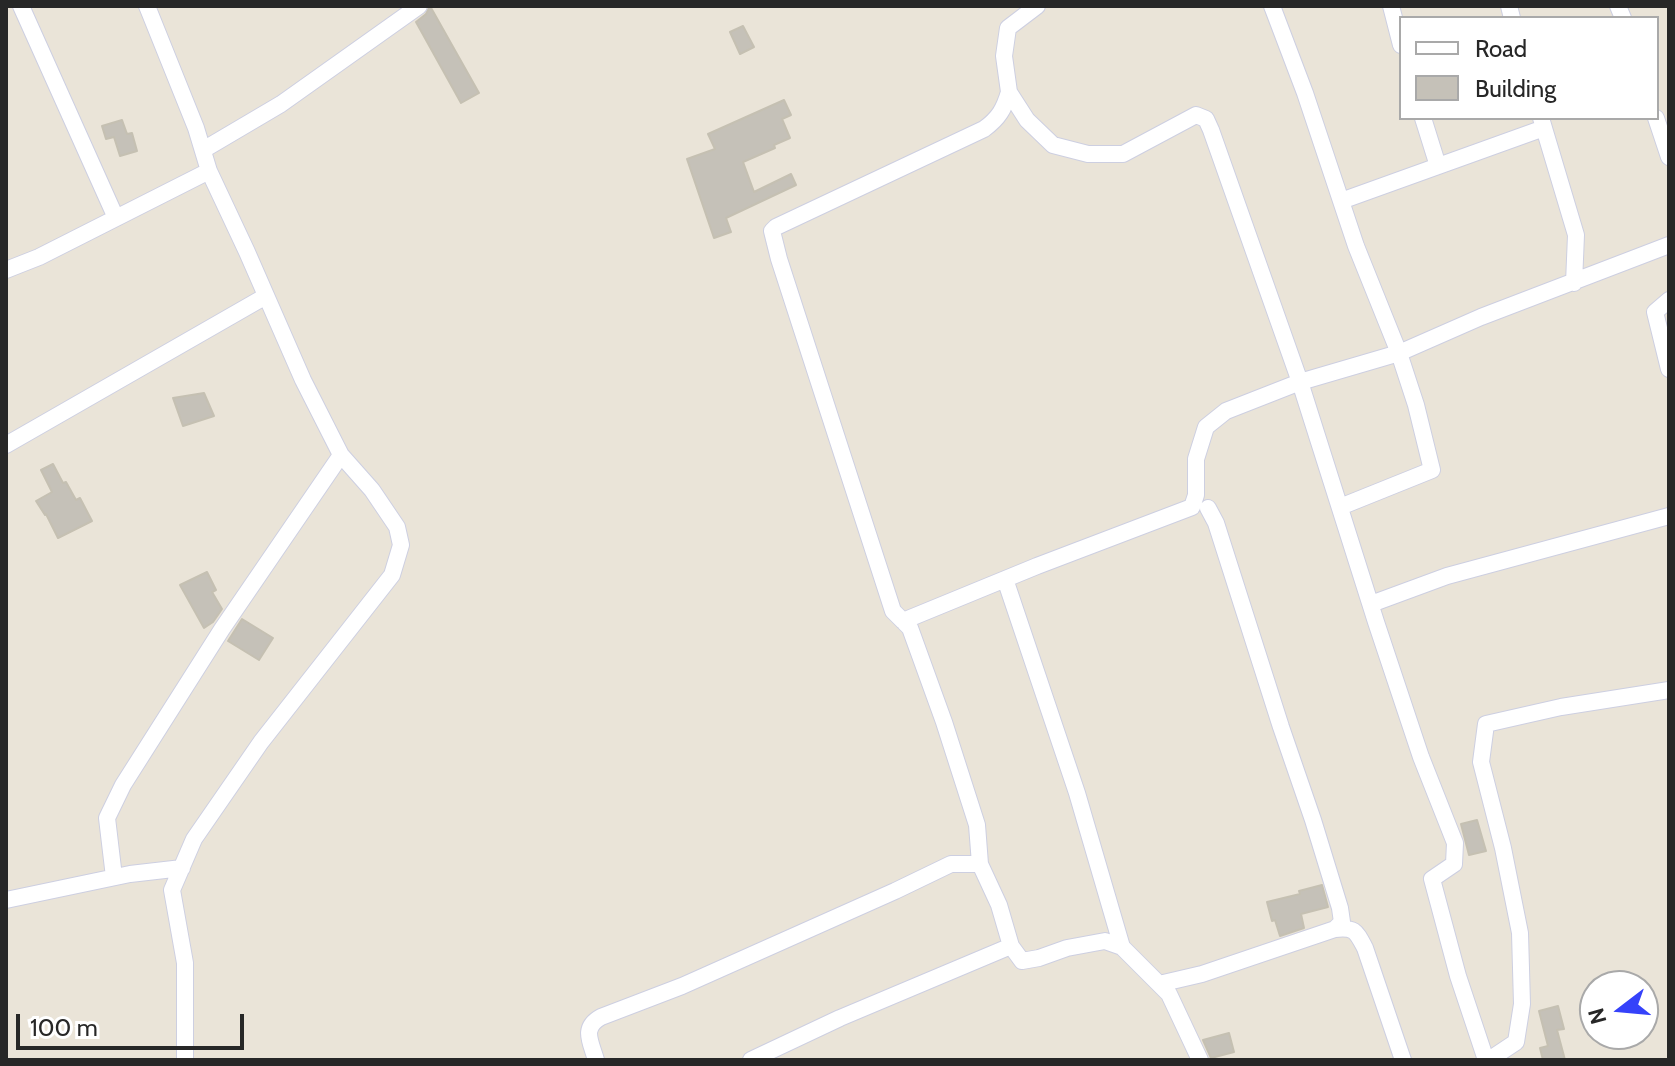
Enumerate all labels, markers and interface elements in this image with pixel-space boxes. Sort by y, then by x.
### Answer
legend [1399,16,1659,120]
text: Road [1475,34,1527,63]
text: Building [1475,74,1556,103]
north arrow [1579,970,1659,1050]
scale bar [20,998,248,1048]
text: N [1582,1005,1612,1027]
text: 100 m [30,1013,98,1042]

